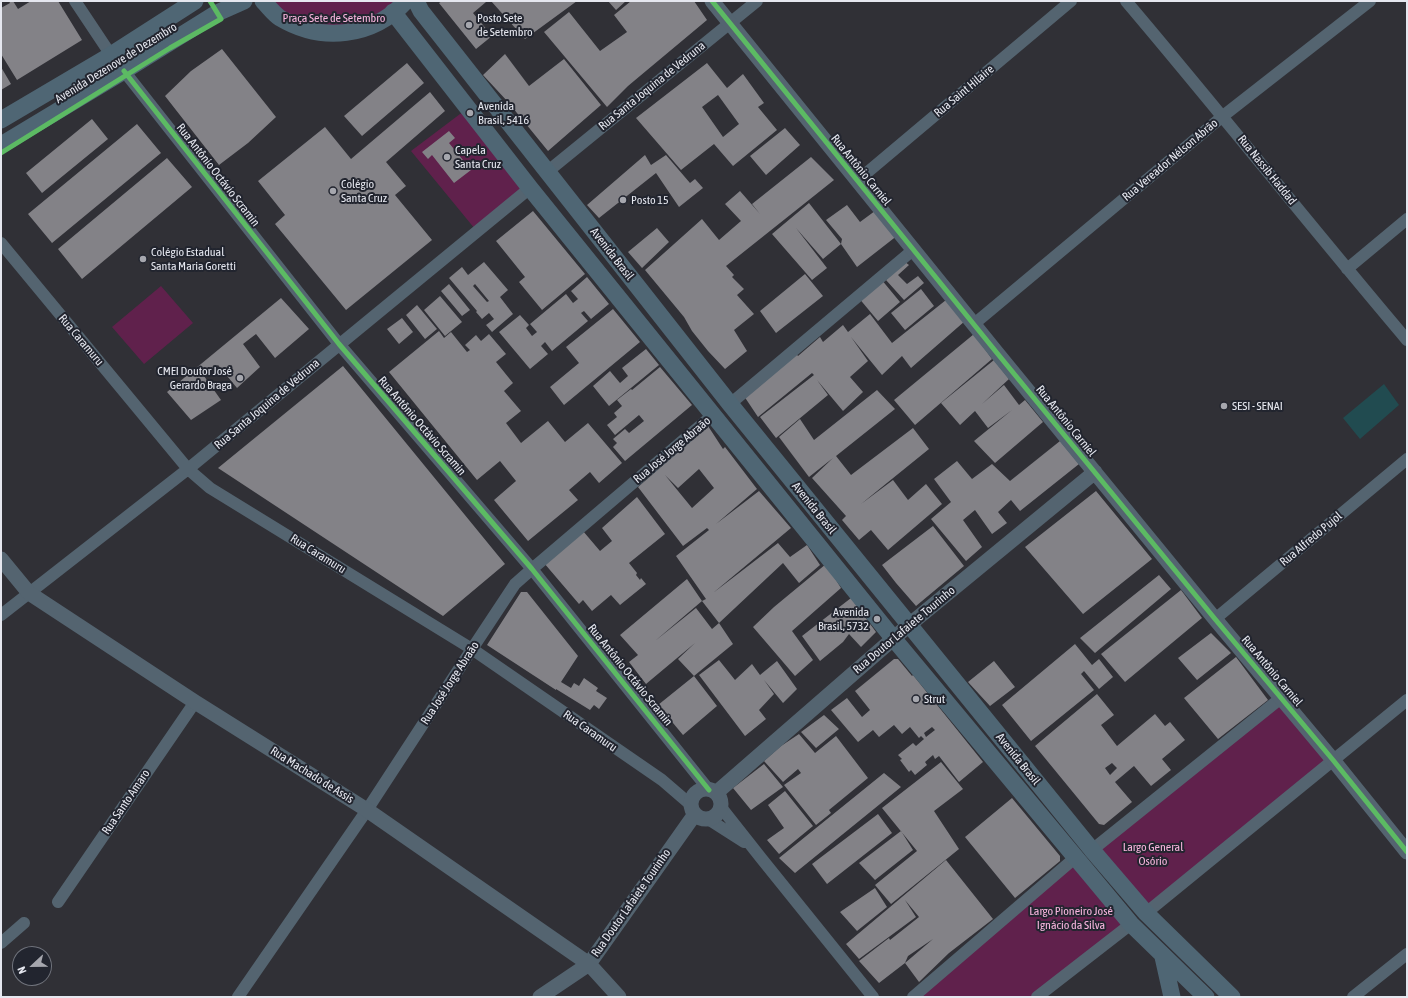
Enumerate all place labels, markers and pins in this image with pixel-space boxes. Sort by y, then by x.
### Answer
place label: Posto Sete de Setembro [477,11,533,39]
marker: Posto Sete de Setembro [464,20,474,30]
place label: Avenida Brasil, 5416 [478,99,529,127]
marker: Avenida Brasil, 5416 [465,108,475,118]
place label: Capela Santa Cruz [455,143,501,171]
marker: Capela Santa Cruz [442,152,452,162]
place label: Colégio Santa Cruz [341,177,387,205]
marker: Colégio Santa Cruz [328,186,338,196]
place label: Posto 15 [631,193,669,207]
marker: Posto 15 [618,195,628,205]
place label: Colégio Estadual Santa Maria Goretti [151,245,236,273]
marker: Colégio Estadual Santa Maria Goretti [138,254,148,264]
place label: CMEI Doutor José Gerardo Braga [157,364,232,392]
marker: CMEI Doutor José Gerardo Braga [235,373,245,383]
place label: SESI - SENAI [1232,399,1283,413]
marker: SESI - SENAI [1219,401,1229,411]
place label: Avenida Brasil, 5732 [818,605,869,633]
marker: Avenida Brasil, 5732 [872,614,882,624]
place label: Strut [924,692,945,706]
marker: Strut [911,694,921,704]

